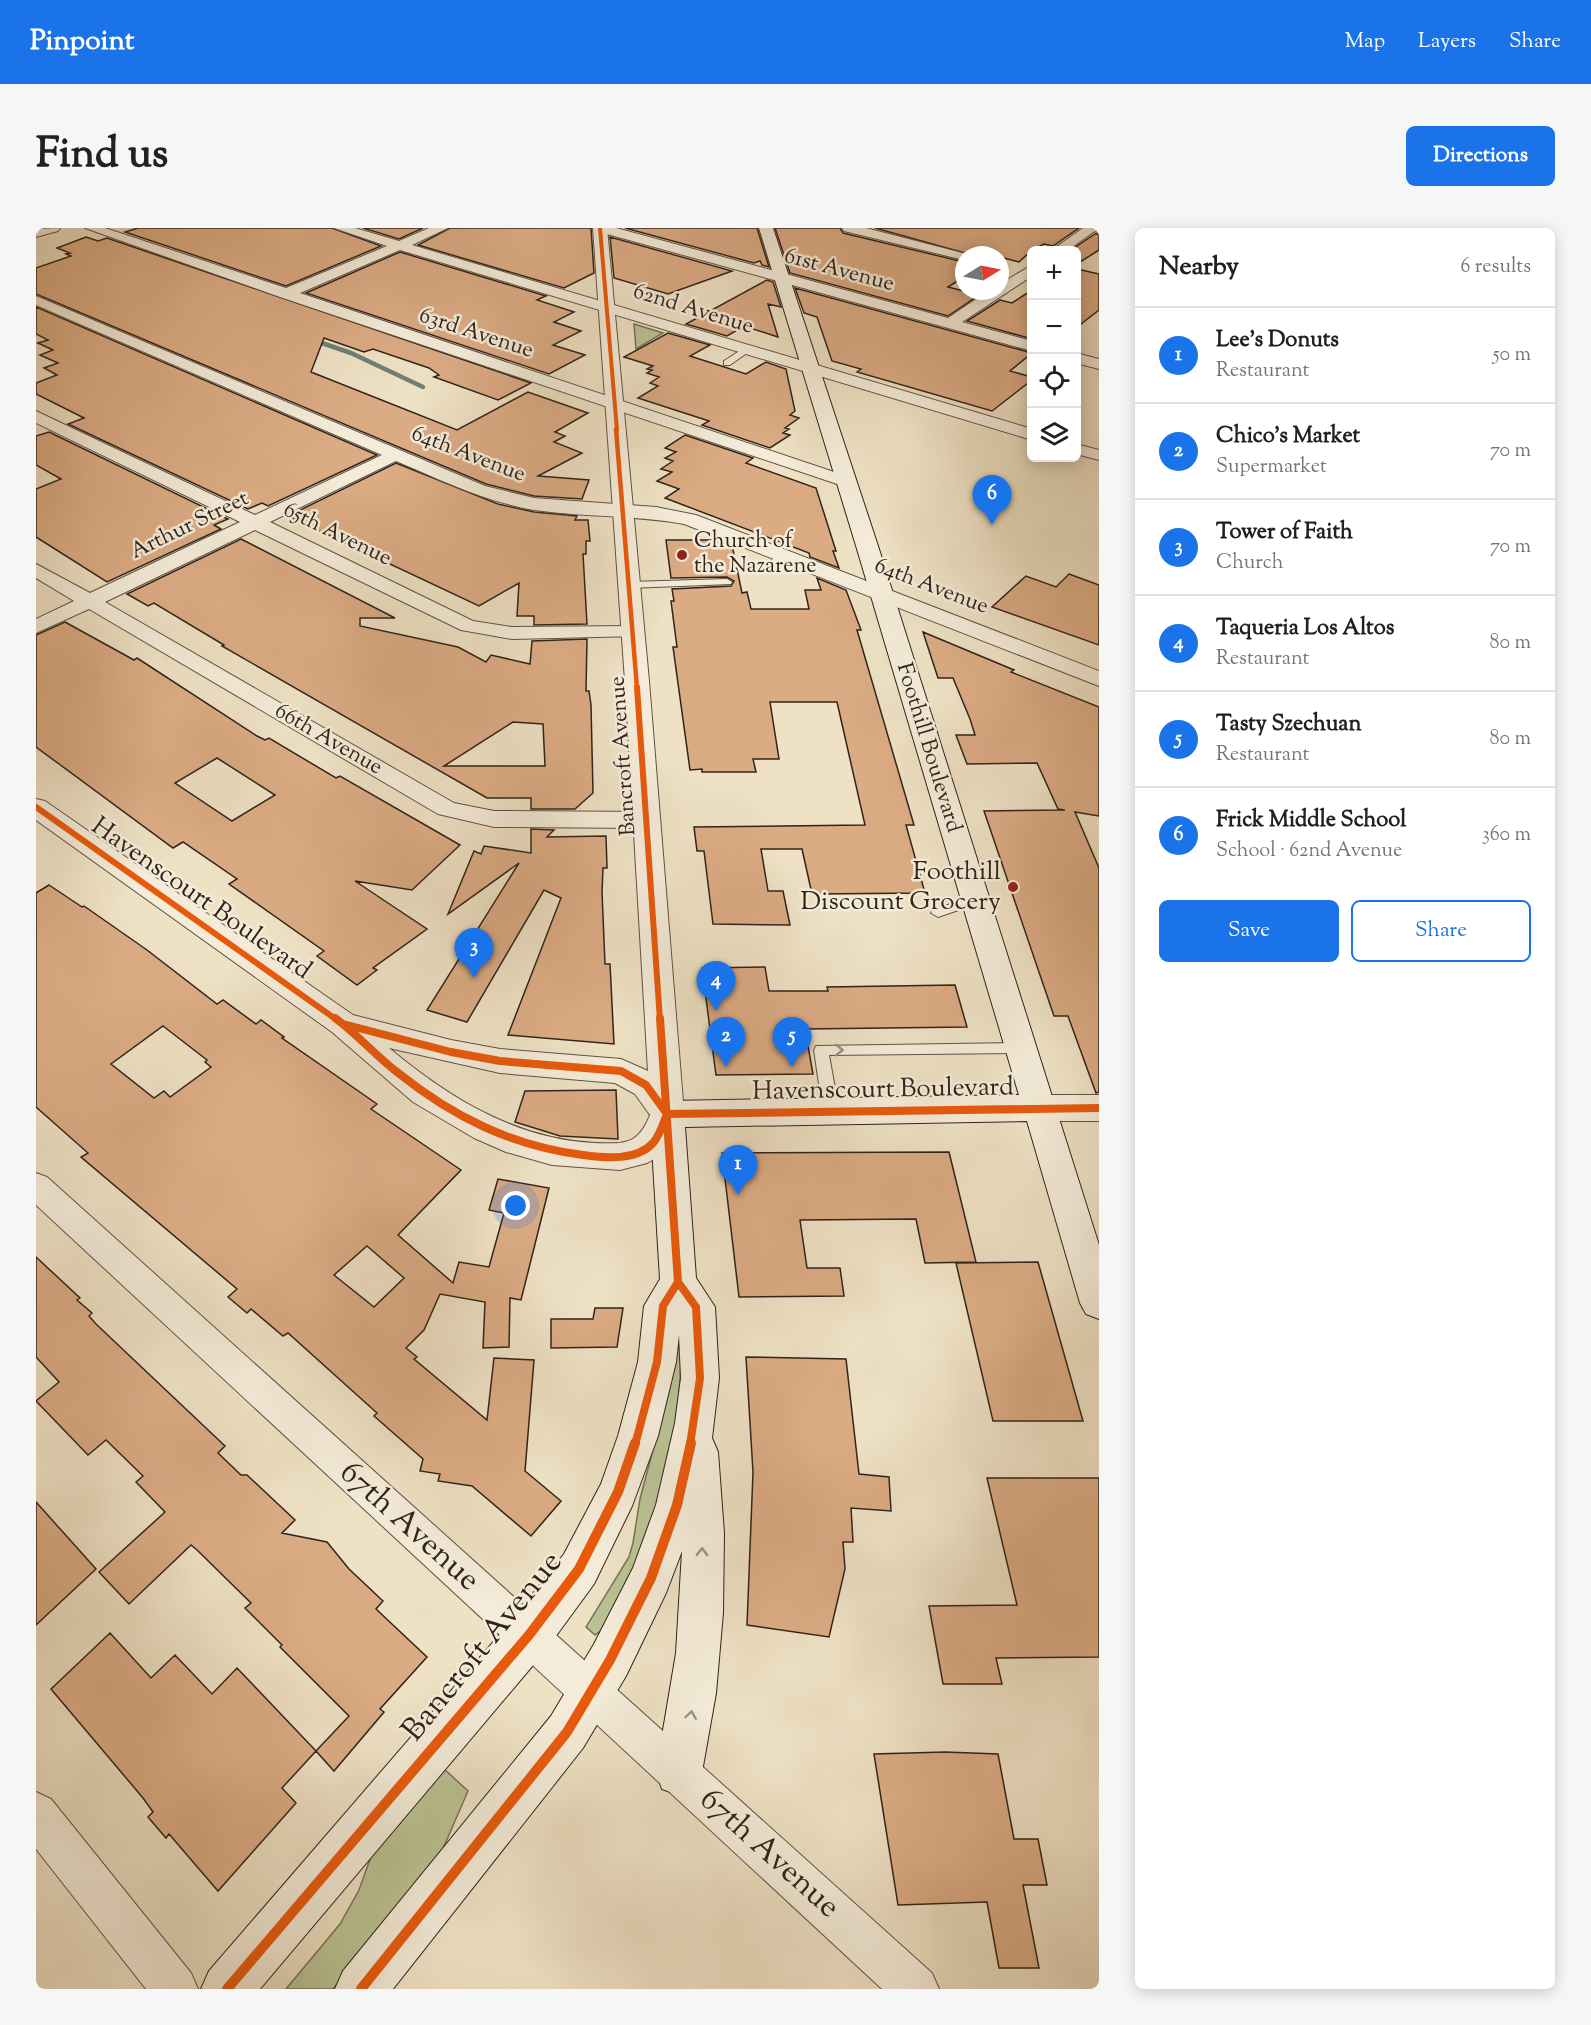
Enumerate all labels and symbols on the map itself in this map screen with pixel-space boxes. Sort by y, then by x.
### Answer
street label: 61st Avenue [780,241,898,301]
north arrow [955,246,1009,300]
street label: 62nd Avenue [629,277,757,343]
street label: 63rd Avenue [415,300,537,368]
street label: 64th Avenue [406,419,530,491]
pin: 6 [972,476,1012,525]
street label: Arthur Street [125,483,255,569]
street label: 65th Avenue [277,495,397,575]
place label: Church of the Nazarene [694,526,816,583]
marker: Church of the Nazarene [675,548,689,562]
street label: 64th Avenue [869,551,993,623]
street label: Foothill Boulevard [887,659,969,837]
street label: Bancroft Avenue [602,675,646,837]
street label: 66th Avenue [268,696,388,784]
street label: Havenscourt Boulevard [83,809,319,989]
place label: Foothill Discount Grocery [801,854,1001,921]
marker: Foothill Discount Grocery [1006,880,1020,894]
pin: 3 [454,928,494,978]
pin: 4 [696,962,736,1011]
pin: 2 [706,1018,746,1067]
pin: 5 [772,1018,812,1067]
one-way arrow [834,1044,843,1056]
street label: Havenscourt Boulevard [752,1069,1015,1111]
pin: 1 [718,1146,758,1195]
your location [501,1191,530,1220]
street label: 67th Avenue [328,1451,490,1603]
street label: Bancroft Avenue [392,1542,574,1752]
one-way arrow [696,1548,709,1557]
one-way arrow [685,1710,697,1719]
street label: 67th Avenue [688,1778,850,1930]

